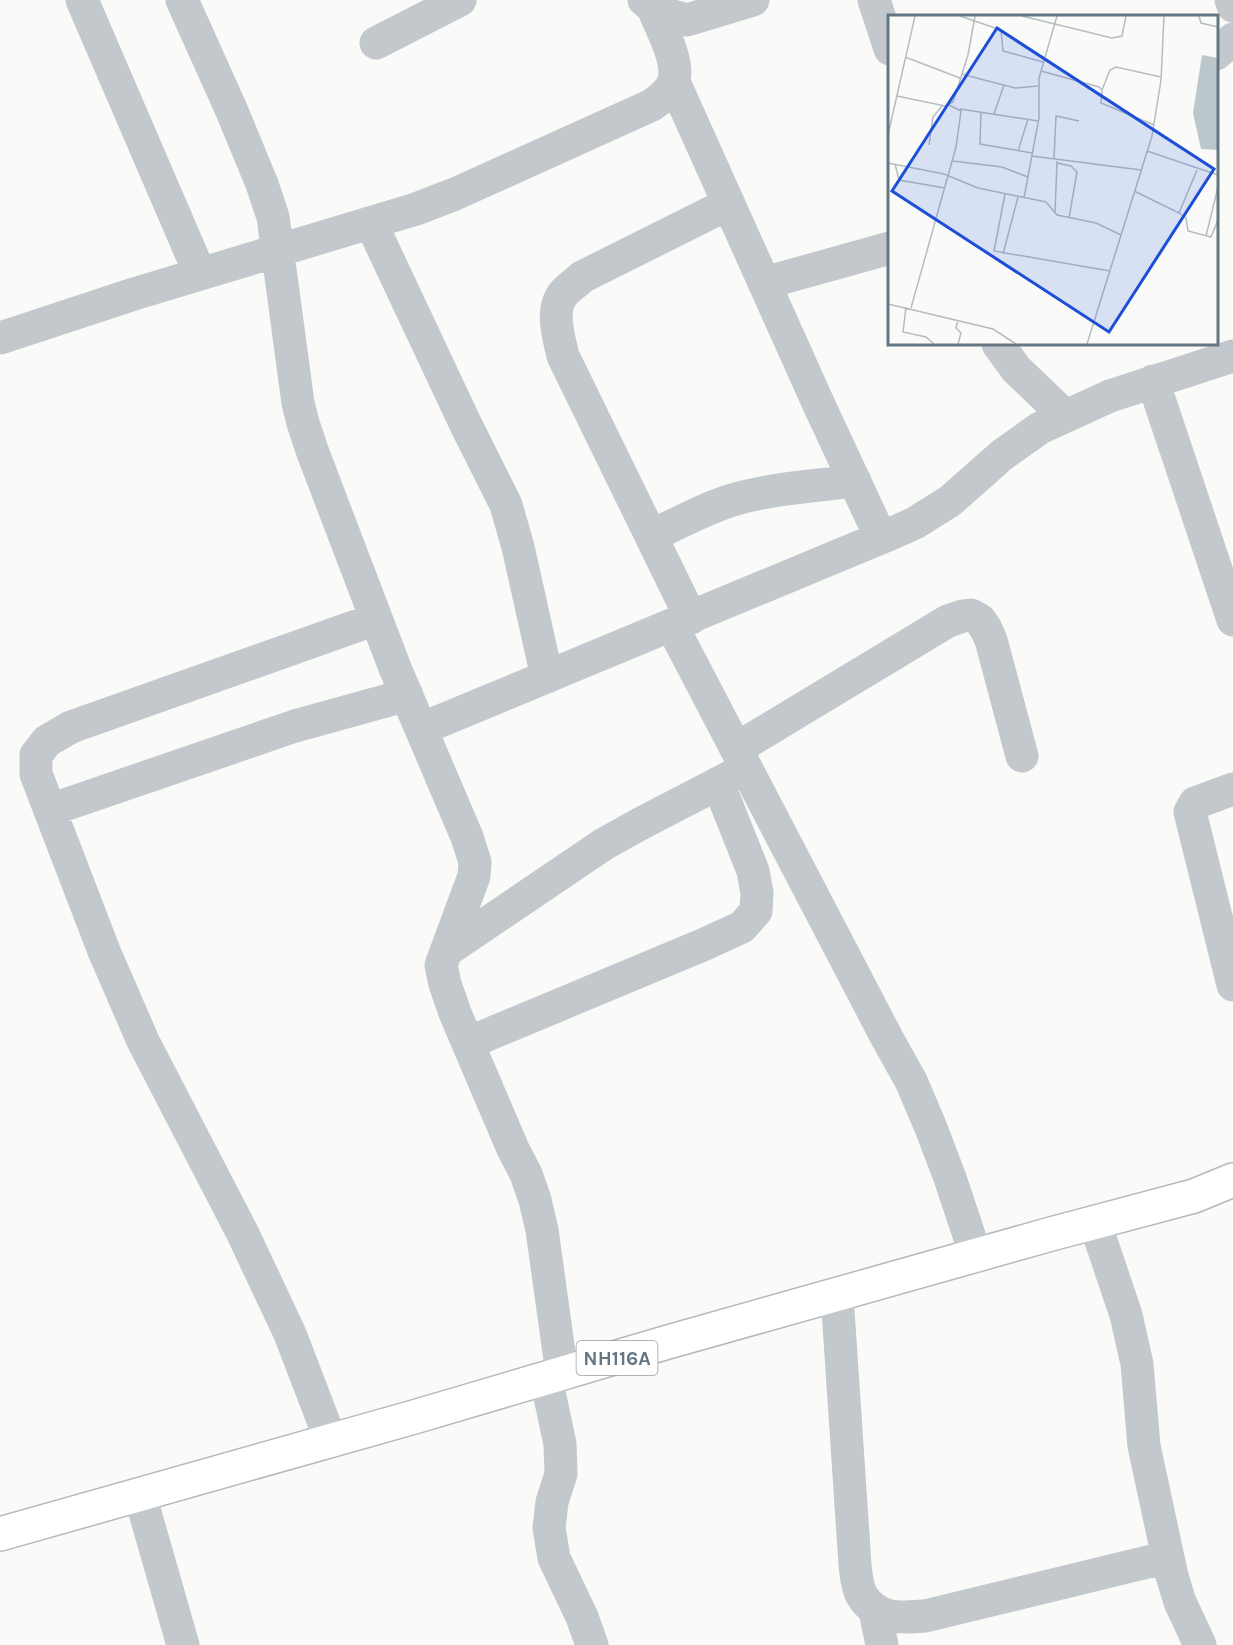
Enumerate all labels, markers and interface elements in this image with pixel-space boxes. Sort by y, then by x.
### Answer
inset map [888,15,1218,345]
road number: NH116A [576,1341,658,1375]

